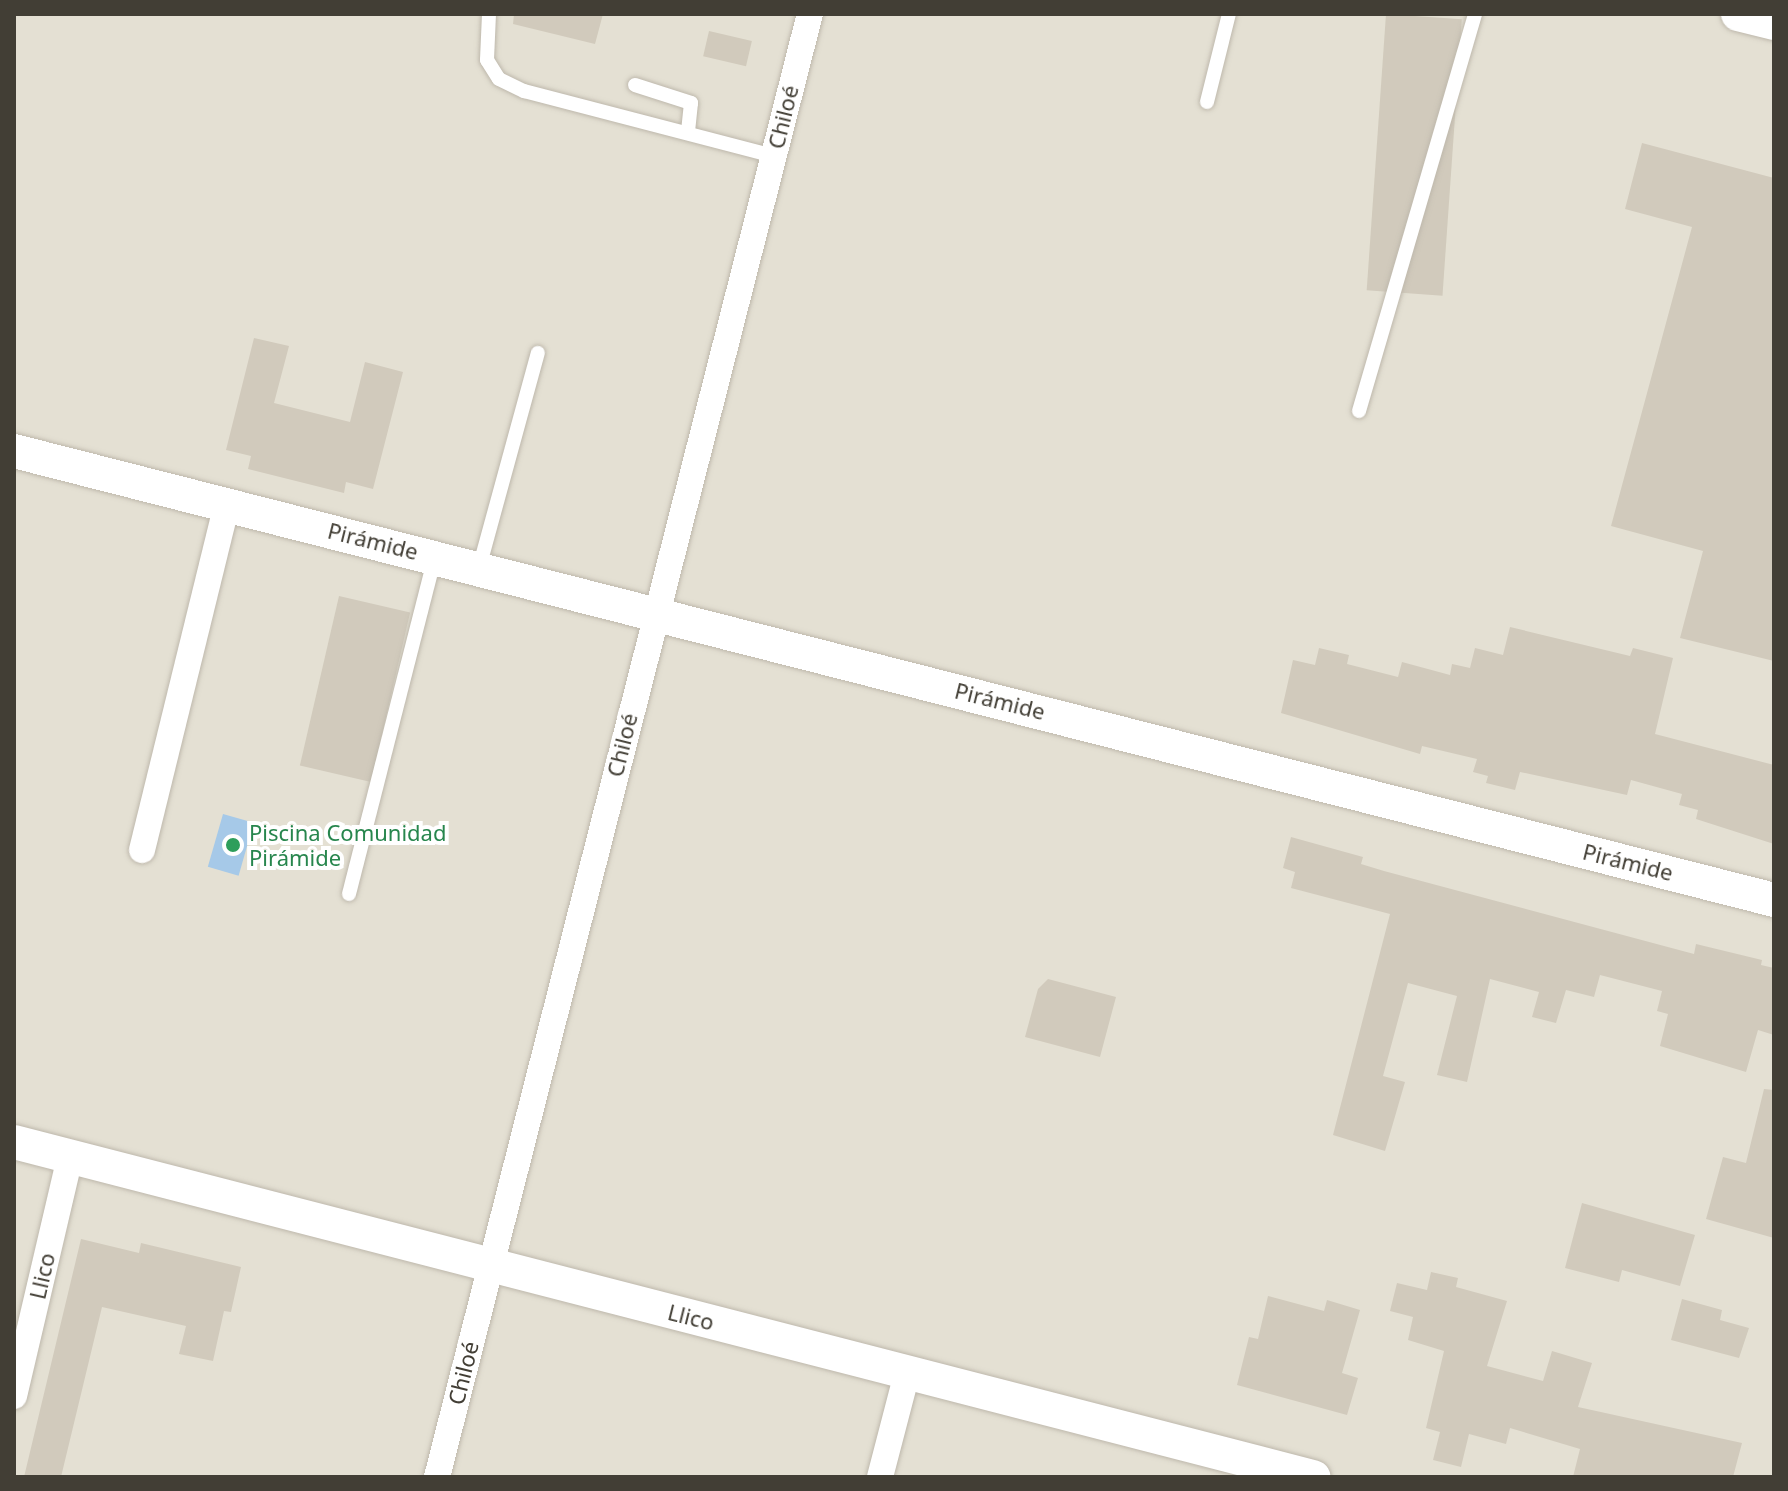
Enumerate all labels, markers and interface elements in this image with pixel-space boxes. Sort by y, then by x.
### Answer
street label: Chiloé [762,82,804,152]
street label: Pirámide [325,517,421,565]
street label: Pirámide [952,677,1048,725]
street label: Chiloé [601,710,643,780]
place label: Piscina Comunidad Pirámide [249,819,446,870]
marker: Piscina Comunidad Pirámide [224,836,242,854]
street label: Pirámide [1580,838,1676,886]
street label: Llico [24,1250,60,1302]
street label: Llico [665,1299,717,1335]
street label: Chiloé [442,1338,484,1408]

